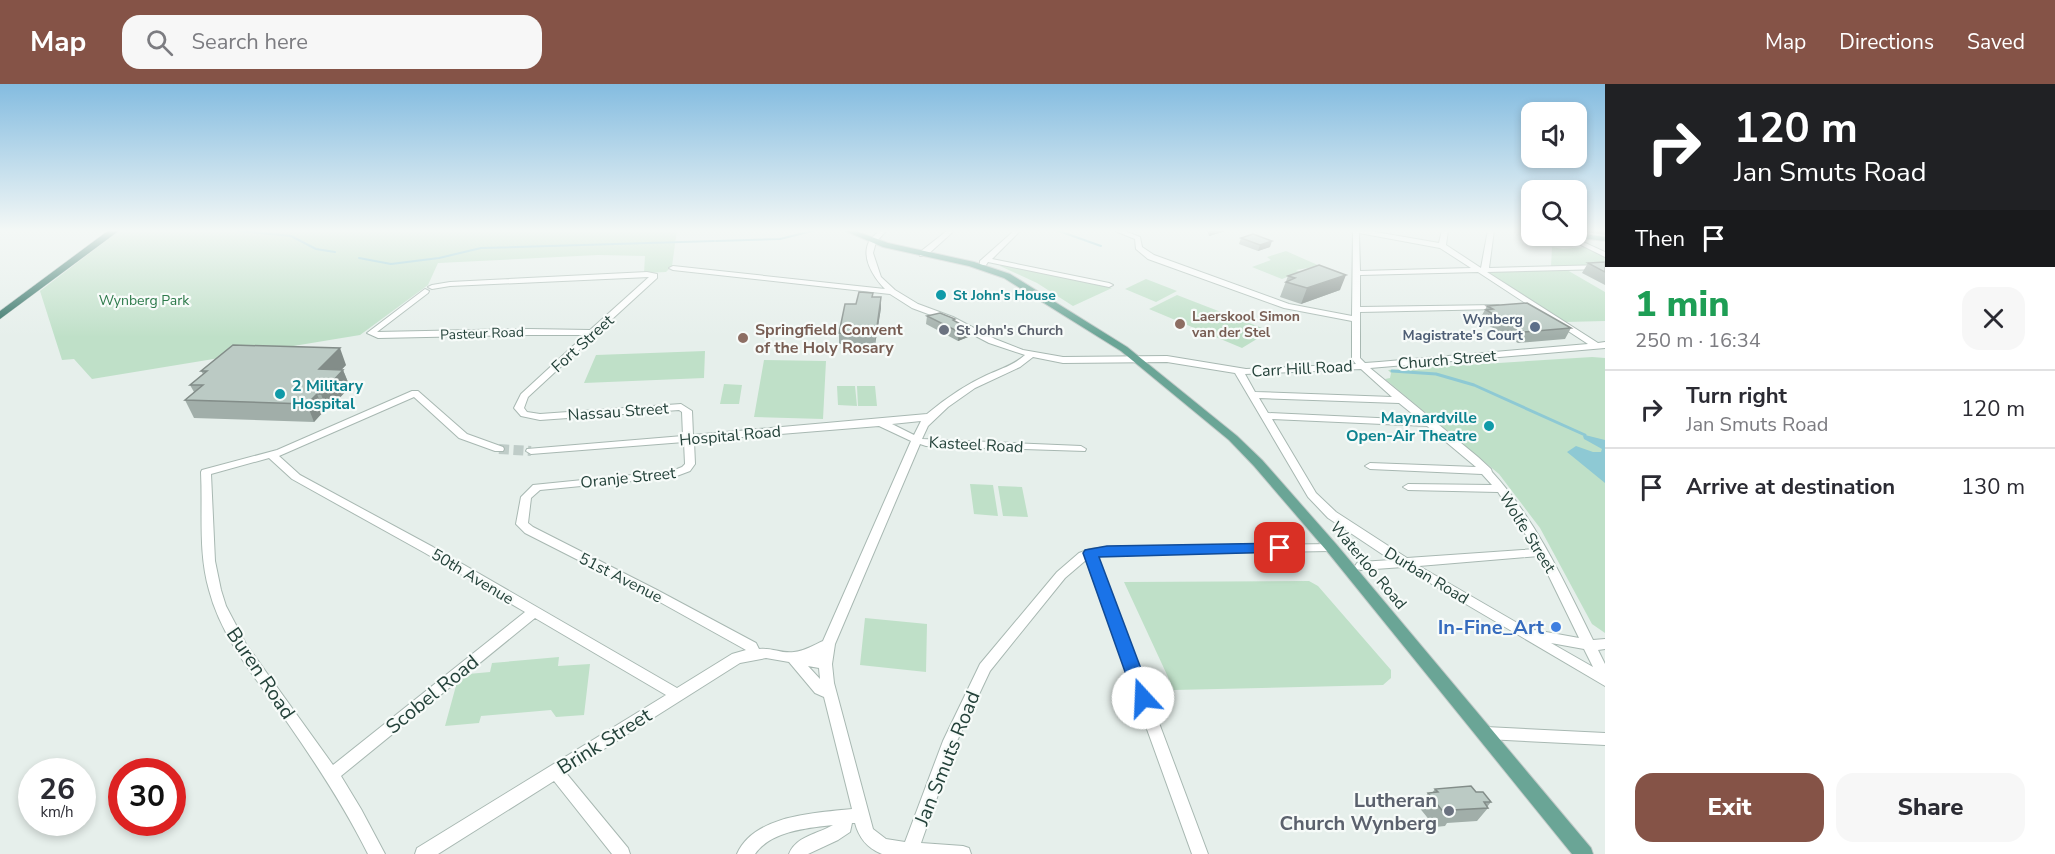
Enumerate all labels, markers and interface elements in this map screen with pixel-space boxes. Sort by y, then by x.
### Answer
search box [122,15,542,69]
text: Map [30,23,86,61]
icon: search [143,26,176,59]
text: Search here [191,27,308,57]
text: Map [1765,28,1806,56]
text: Directions [1839,28,1934,56]
text: Saved [1967,28,2025,56]
text: 120 m [1734,100,1858,157]
map controls [1521,102,1587,246]
button: sound [1521,102,1587,168]
icon: right [1635,108,1713,186]
text: Jan Smuts Road [1734,154,1926,191]
button: search [1521,180,1587,246]
icon: arrive [1697,222,1730,255]
text: Then [1635,224,1685,254]
text: 1 min [1635,280,1730,329]
place label: St John's House [953,286,1056,305]
button: close [1962,287,2025,350]
marker: St John's House [934,288,948,302]
park label: Wynberg Park [99,291,190,310]
place label: Laerskool Simon van der Stel [1191,307,1300,342]
street label: Fort Street [547,310,619,378]
place label: Wynberg Magistrate's Court [1403,310,1524,345]
marker: Laerskool Simon van der Stel [1173,317,1187,331]
place label: Springfield Convent of the Holy Rosary [755,319,904,359]
marker: Wynberg Magistrate's Court [1528,320,1542,334]
place label: St John's Church [956,321,1063,340]
street label: Pasteur Road [440,323,524,344]
marker: St John's Church [937,323,951,337]
text: 250 m · 16:34 [1635,327,1761,354]
marker: Springfield Convent of the Holy Rosary [736,331,750,345]
street label: Church Street [1397,345,1498,375]
street label: Carr Hill Road [1251,355,1353,383]
place label: 2 Military Hospital [292,375,364,415]
text: Turn right [1686,381,1787,411]
marker: 2 Military Hospital [273,387,287,401]
icon: right [1635,393,1668,426]
text: 120 m [1961,394,2025,424]
street label: Nassau Street [567,397,670,426]
place label: Maynardville Open-Air Theatre [1346,407,1477,447]
text: Jan Smuts Road [1686,411,1829,438]
marker: Maynardville Open-Air Theatre [1482,419,1496,433]
street label: Hospital Road [678,421,782,451]
street label: Kasteel Road [928,432,1024,458]
street label: Oranje Street [579,462,677,494]
icon: arrive [1635,471,1668,504]
text: Arrive at destination [1686,472,1895,502]
text: 130 m [1961,472,2025,502]
street label: Wolfe Street [1494,488,1561,578]
street label: Waterloo Road [1325,517,1412,614]
pin [1254,522,1305,573]
icon: arrive [1263,531,1296,564]
street label: Durban Road [1380,542,1473,610]
street label: 50th Avenue [427,544,518,610]
street label: 51st Avenue [575,547,666,608]
place label: In-Fine_Art [1438,614,1544,641]
marker: In-Fine_Art [1549,620,1563,634]
street label: Buren Road [220,622,301,725]
street label: Scobel Road [380,649,484,740]
position arrow [1111,666,1175,730]
street label: Jan Smuts Road [908,687,987,830]
street label: Brink Street [552,701,657,781]
speed limit sign: 30 [108,758,186,836]
text: 26 [39,769,75,810]
button: Exit [1635,773,1824,842]
button: Share [1836,773,2025,842]
place label: Lutheran Church Wynberg [1279,787,1437,837]
text: km/h [40,802,74,822]
marker: Lutheran Church Wynberg [1442,804,1456,818]

